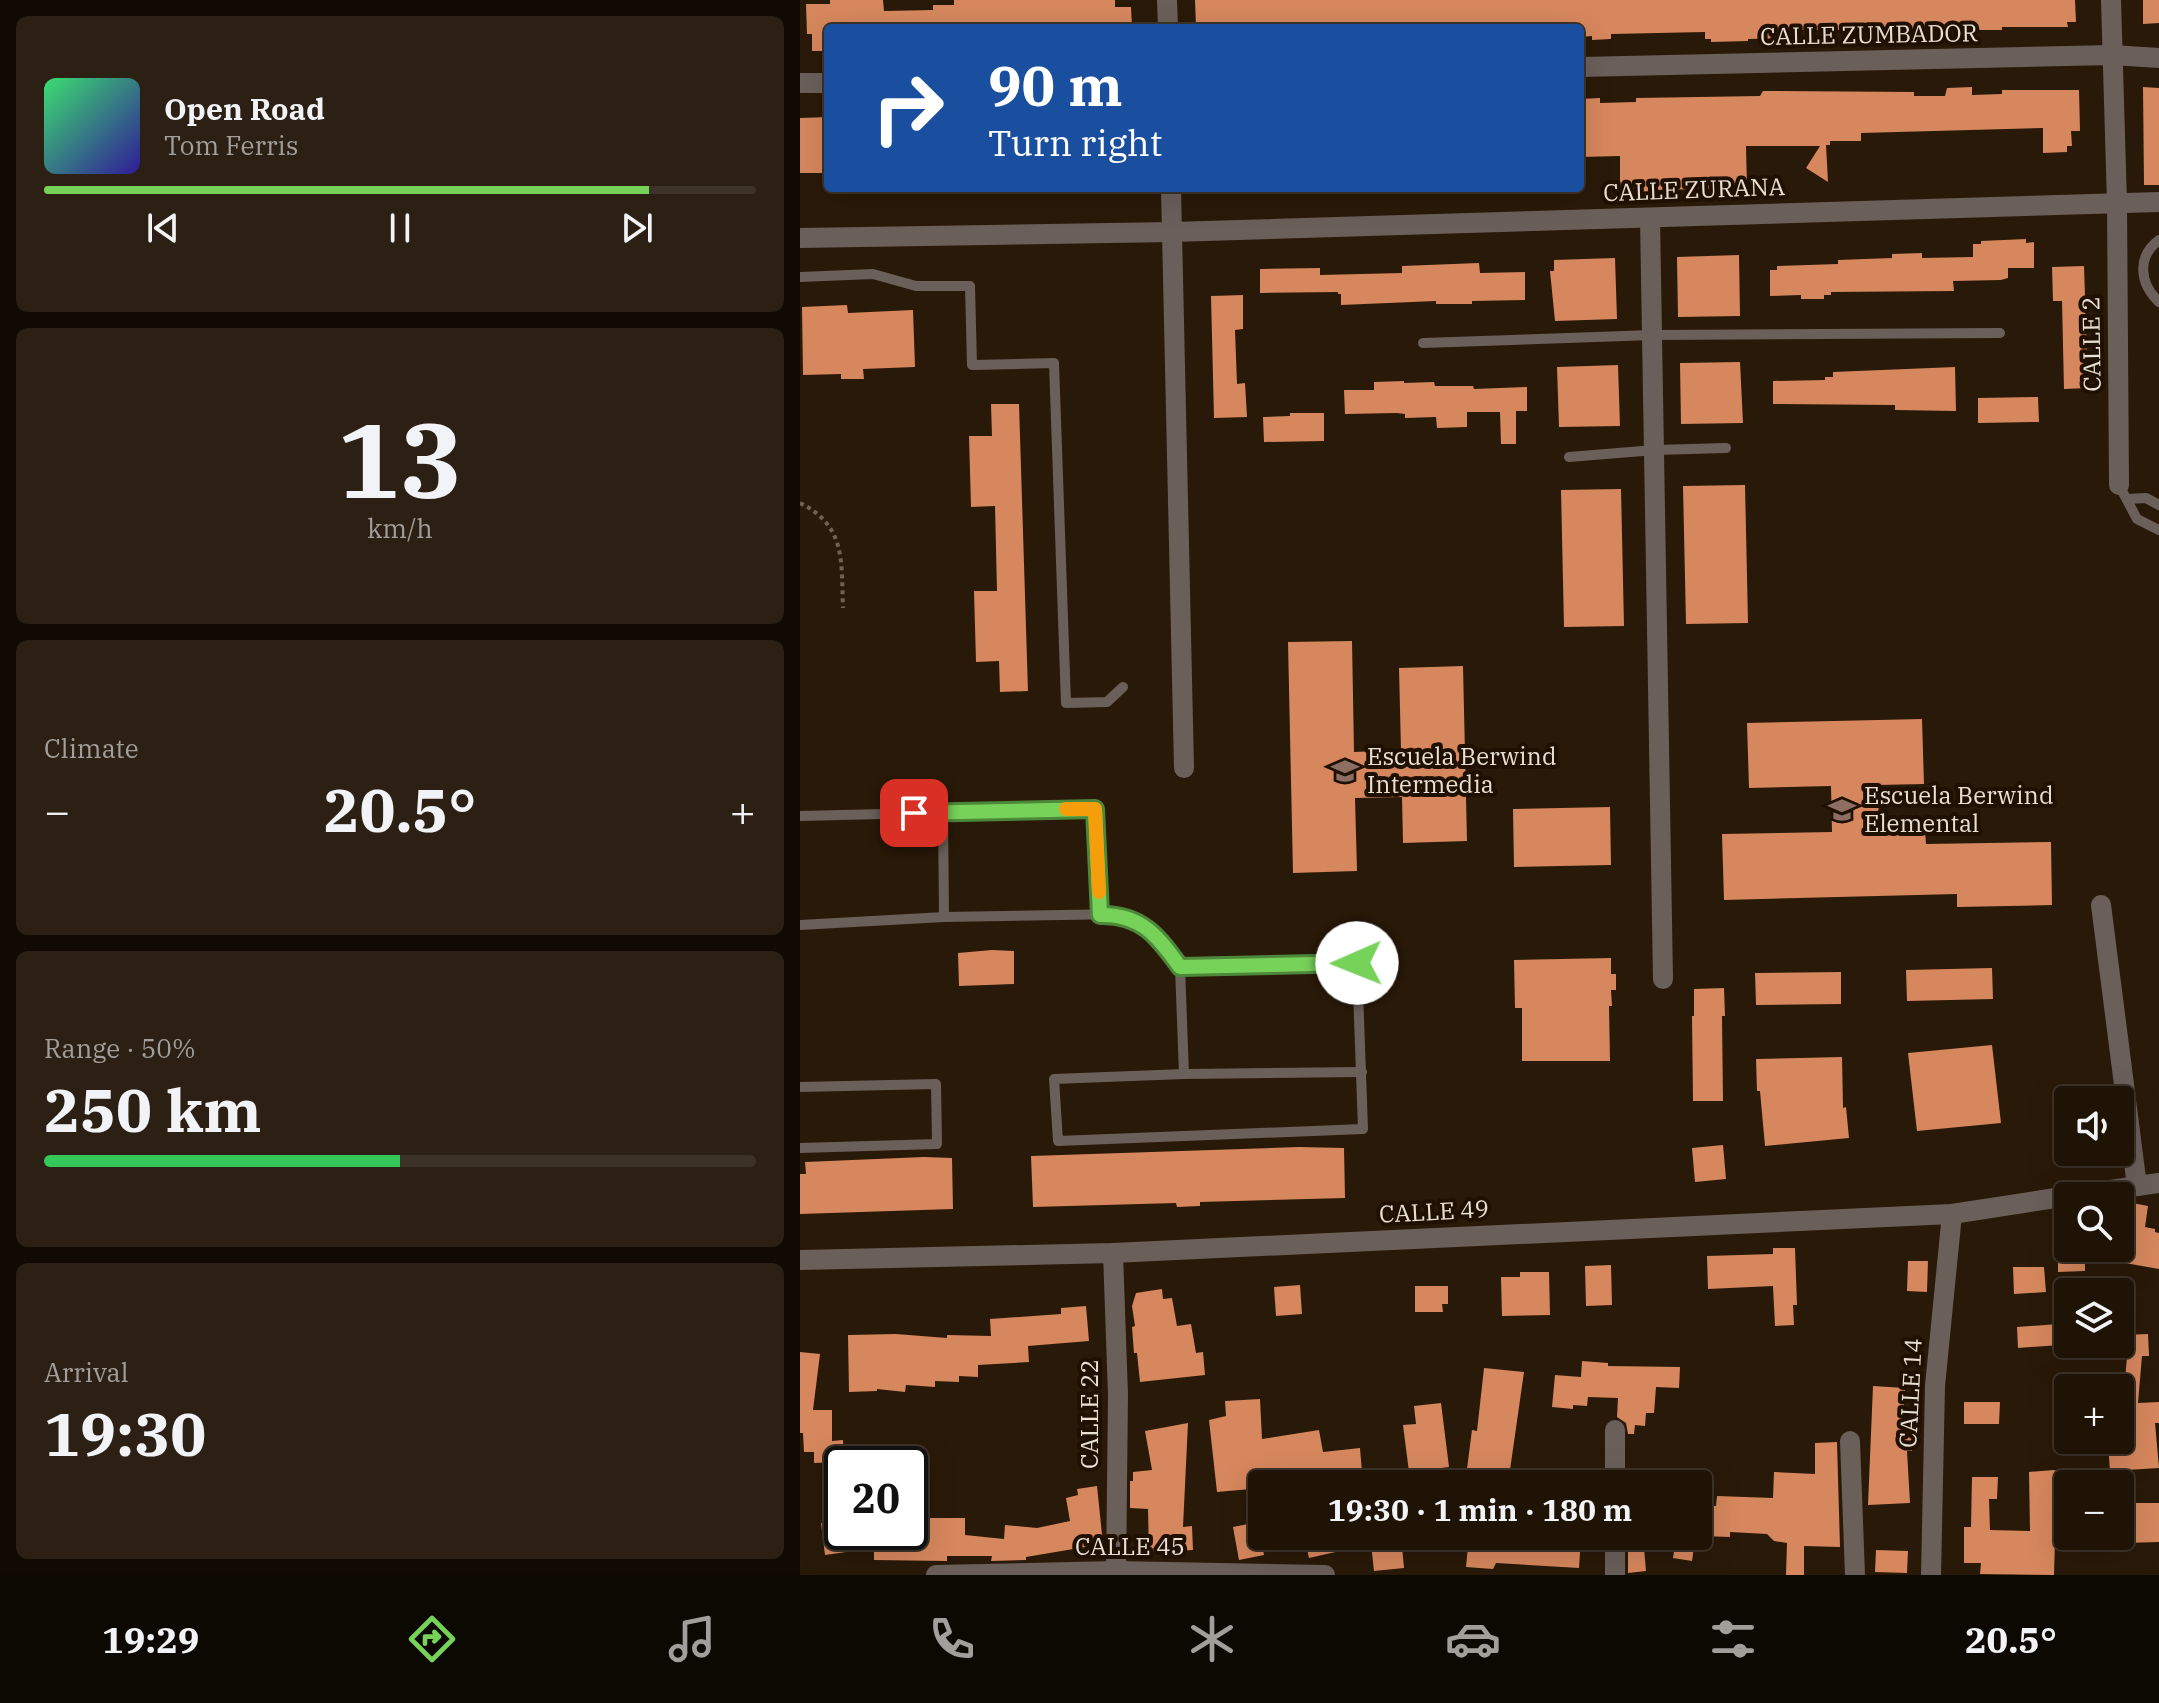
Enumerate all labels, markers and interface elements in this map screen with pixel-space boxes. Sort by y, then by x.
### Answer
street label: CALLE ZUMBADOR [1760,16,1978,52]
text: 90 m [988,49,1123,121]
icon: right [856,56,960,160]
text: Open Road [164,89,325,128]
text: Turn right [988,119,1162,166]
text: Tom Ferris [164,128,298,162]
street label: CALLE ZURANA [1603,170,1786,208]
icon: previous [141,206,185,250]
icon: pause [378,206,422,250]
icon: next [615,206,659,250]
street label: CALLE 2 [2074,296,2108,392]
text: 13 [338,391,462,527]
text: km/h [367,511,433,545]
text: Climate [44,731,139,765]
place label: Escuela Berwind Intermedia [1367,740,1557,800]
school or university icon: Escuela Berwind Intermedia [1330,756,1360,786]
text: 20.5° [323,770,477,849]
pin [880,779,948,847]
place label: Escuela Berwind Elemental [1864,779,2054,839]
text: − [44,782,70,839]
text: + [730,782,756,839]
icon: arrive [892,791,936,835]
school or university icon: Escuela Berwind Elemental [1827,795,1857,825]
position arrow [1315,921,1399,1005]
text: Range · 50% [44,1031,196,1065]
text: 250 km [44,1070,262,1149]
map controls [2054,1086,2134,1550]
button: sound [2054,1086,2134,1166]
button: search [2054,1182,2134,1262]
street label: CALLE 49 [1378,1192,1490,1230]
button: layers [2054,1278,2134,1358]
street label: CALLE 14 [1891,1337,1929,1449]
text: Arrival [44,1355,129,1389]
street label: CALLE 22 [1073,1359,1105,1469]
button: + [2054,1374,2134,1454]
text: 19:30 [44,1394,206,1473]
speed limit sign: 20 [824,1446,928,1550]
button: − [2054,1470,2134,1550]
text: 19:30 · 1 min · 180 m [1328,1490,1632,1529]
street label: CALLE 45 [1075,1530,1185,1562]
icon: directions [404,1611,460,1667]
icon: music [664,1611,720,1667]
icon: phone [924,1611,980,1667]
icon: climate [1184,1611,1240,1667]
icon: car [1445,1611,1501,1667]
icon: filters [1705,1611,1761,1667]
text: 19:29 [102,1616,199,1663]
text: 20.5° [1965,1616,2057,1663]

